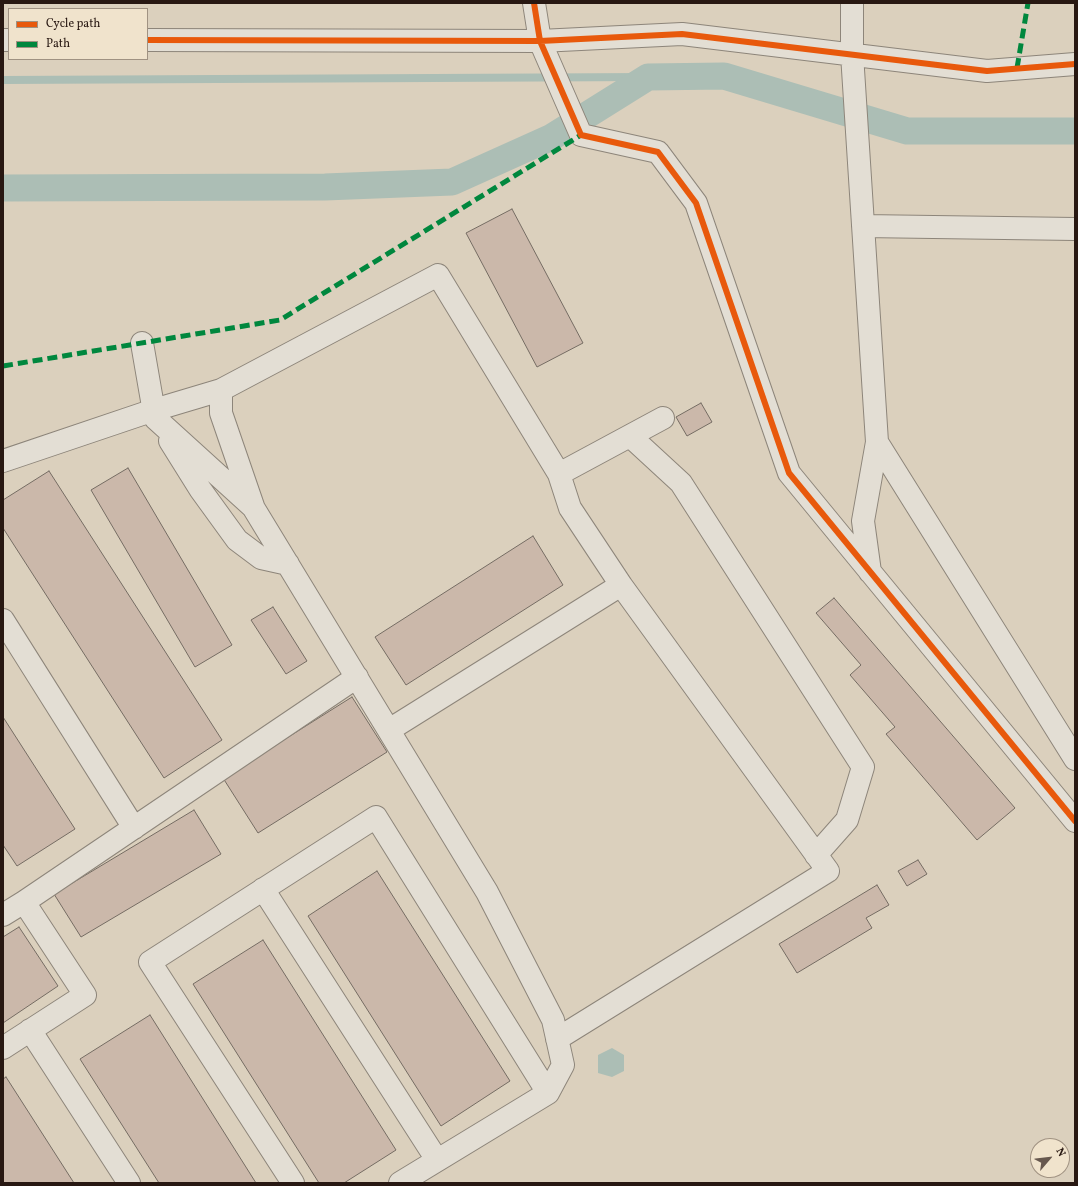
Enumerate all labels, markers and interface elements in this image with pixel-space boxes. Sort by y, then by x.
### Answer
legend [8,8,148,60]
text: Cycle path [46,16,101,32]
text: Path [46,36,70,52]
north arrow [1030,1138,1070,1178]
text: N [1052,1146,1069,1160]

